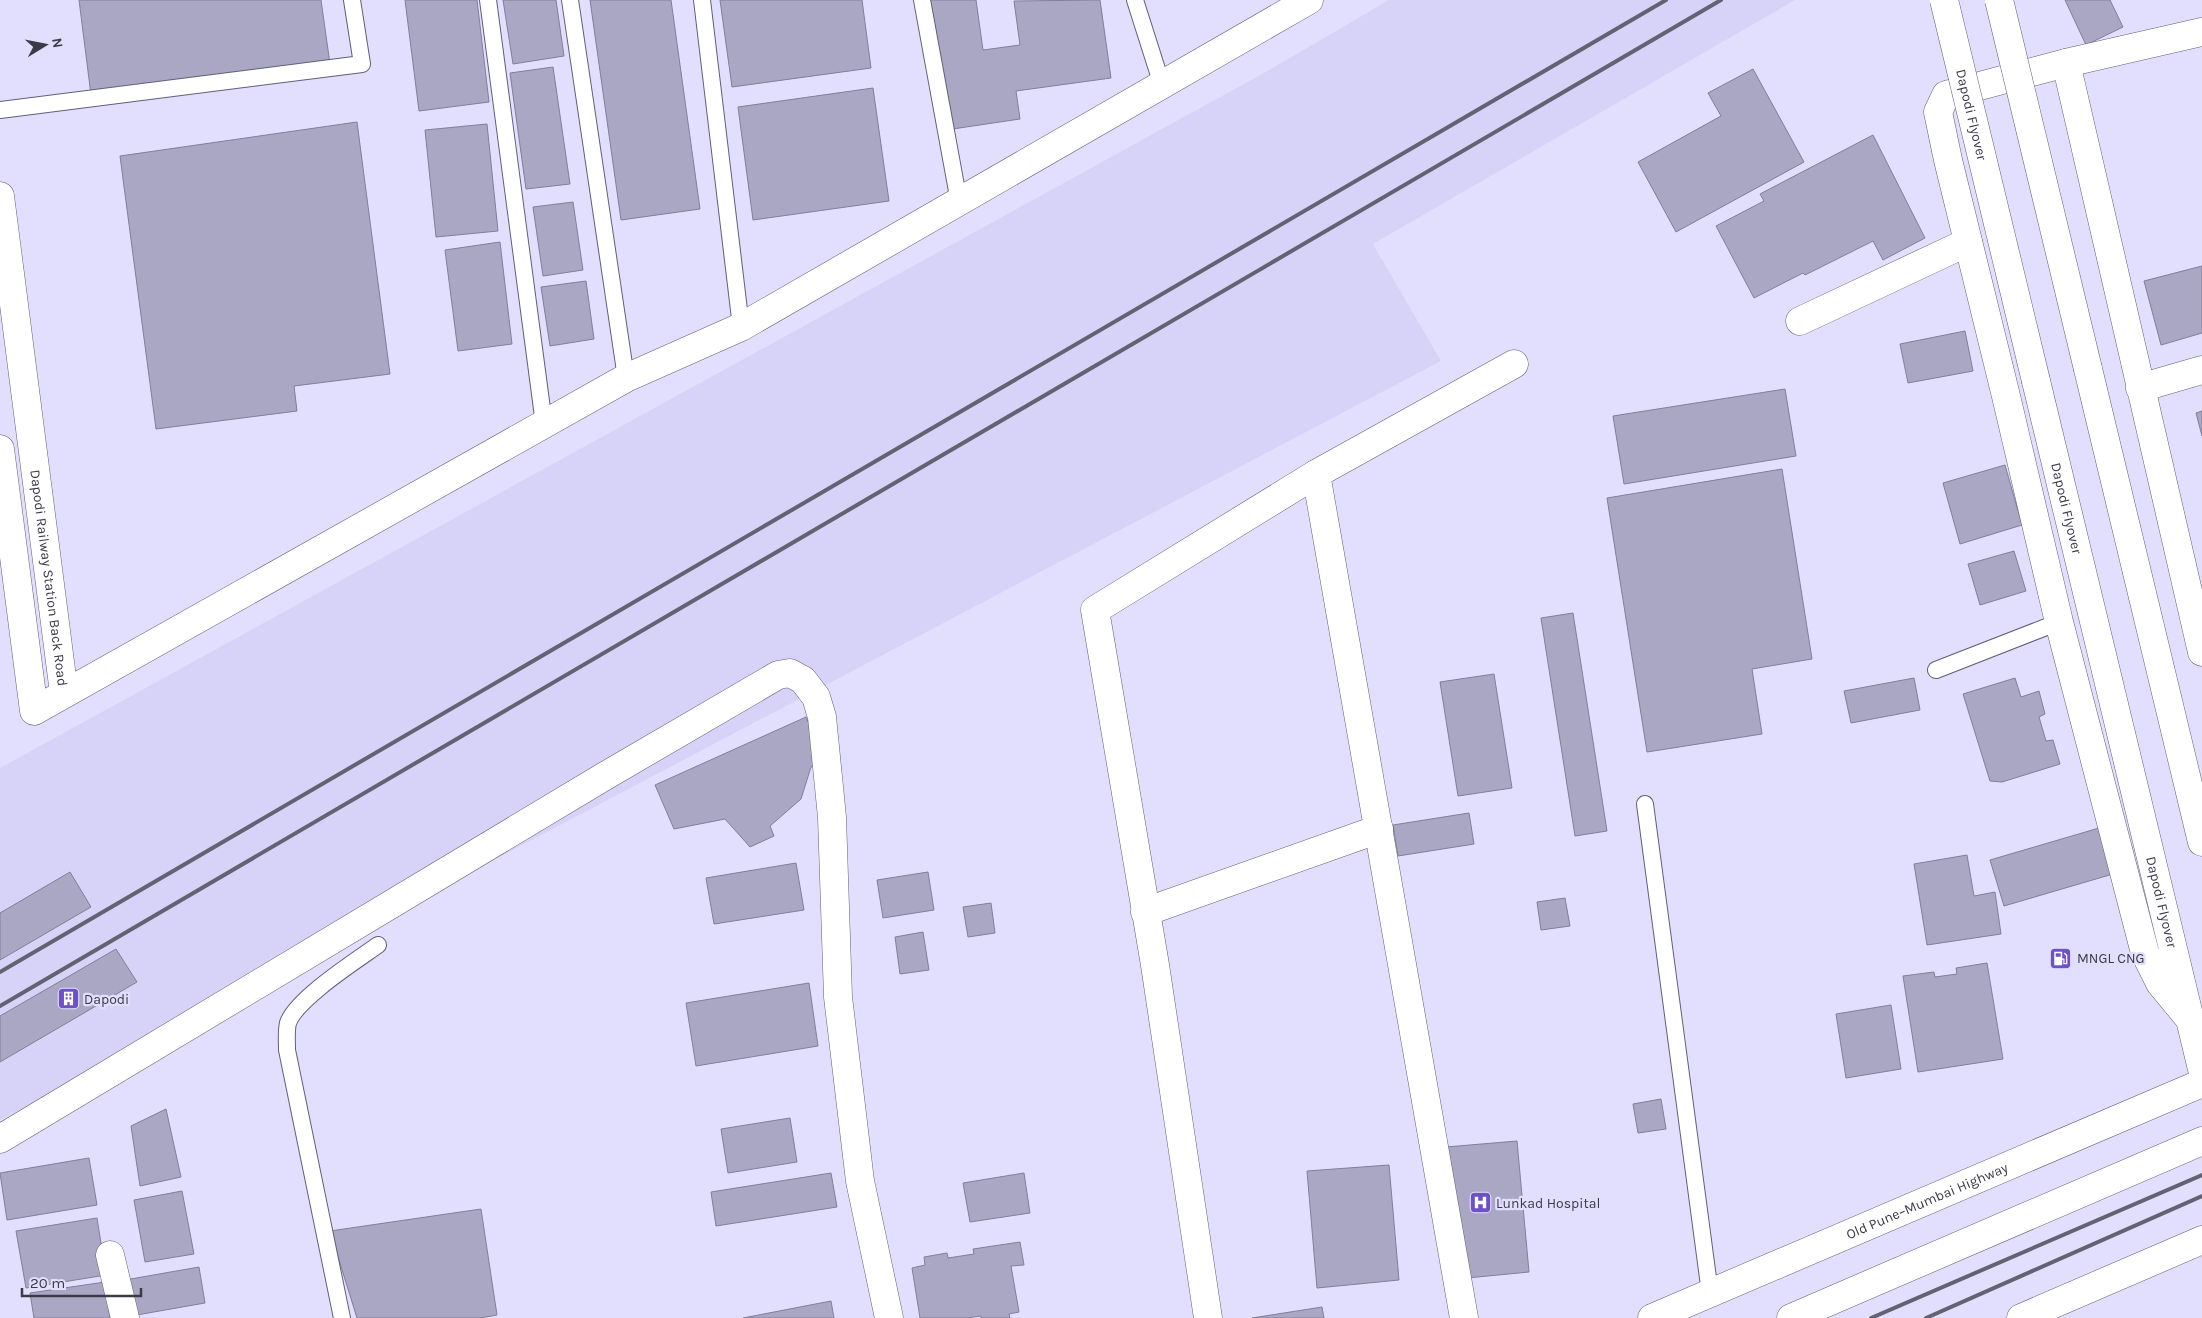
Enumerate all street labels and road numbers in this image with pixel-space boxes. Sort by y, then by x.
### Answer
street label: Dapodi Flyover [1952,67,1991,163]
street label: Dapodi Flyover [2048,461,2086,557]
street label: Dapodi Railway Station Back Road [27,469,72,687]
street label: Dapodi Flyover [2143,855,2181,950]
street label: Old Pune–Mumbai Highway [1843,1158,2011,1243]

